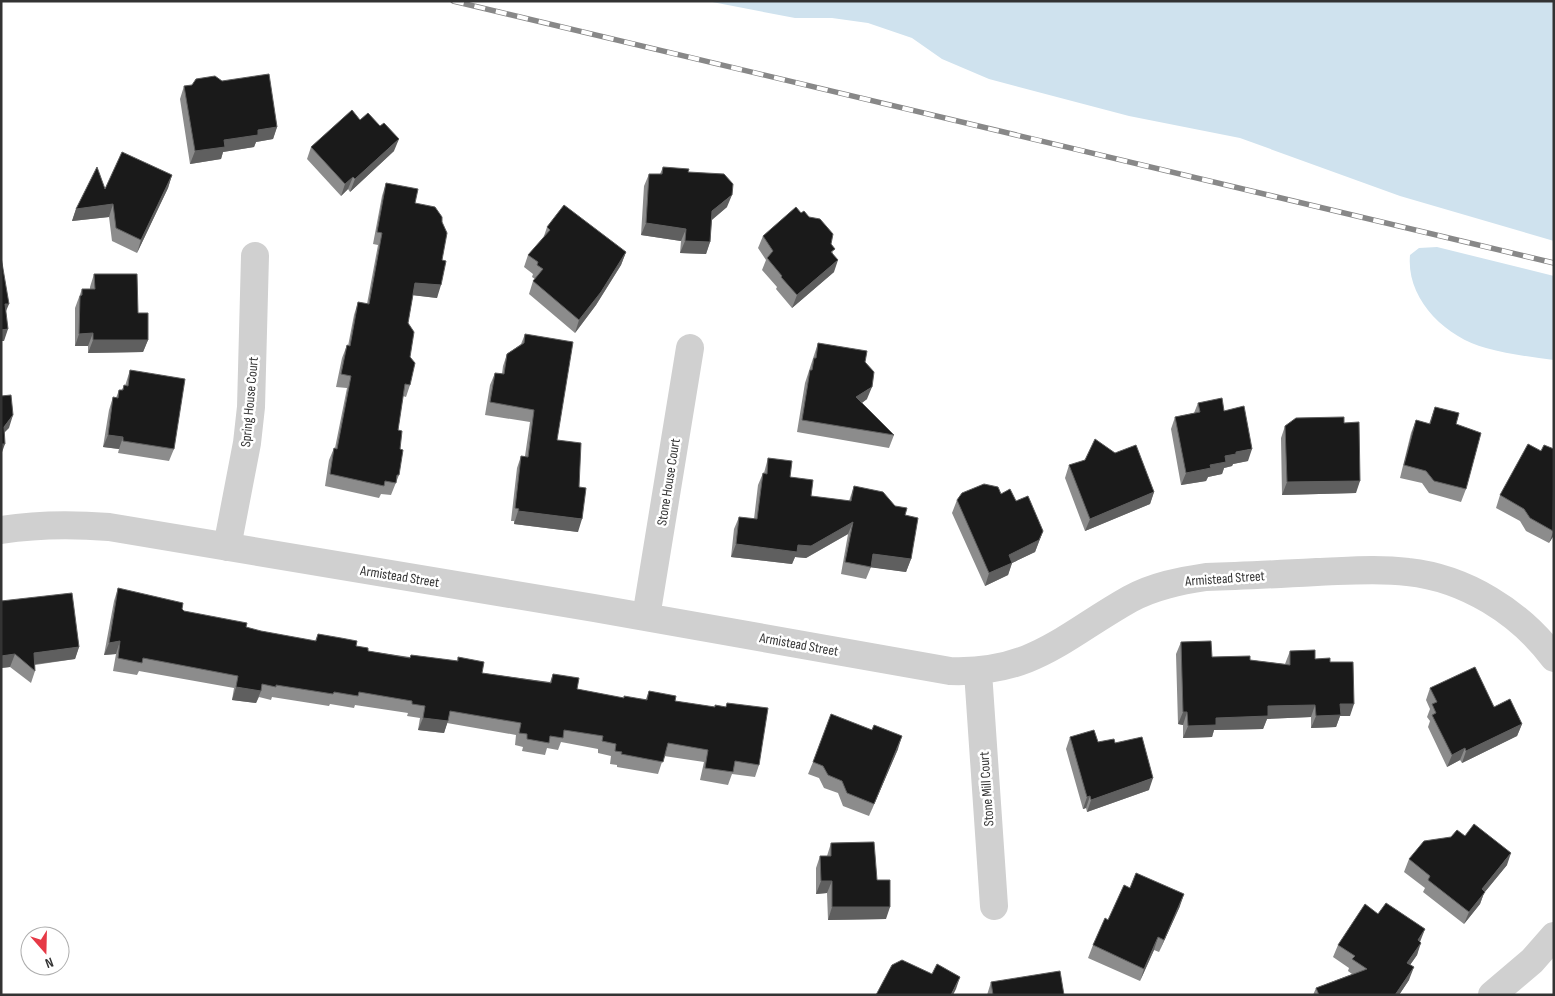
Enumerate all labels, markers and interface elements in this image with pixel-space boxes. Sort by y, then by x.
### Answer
street label: Spring House Court [237,356,262,448]
street label: Stone House Court [653,437,684,527]
street label: Armistead Street [358,562,441,591]
street label: Armistead Street [1184,567,1265,590]
street label: Armistead Street [757,629,840,660]
street label: Stone Mill Court [975,751,998,827]
north arrow [20,926,70,976]
text: N [43,953,56,972]

